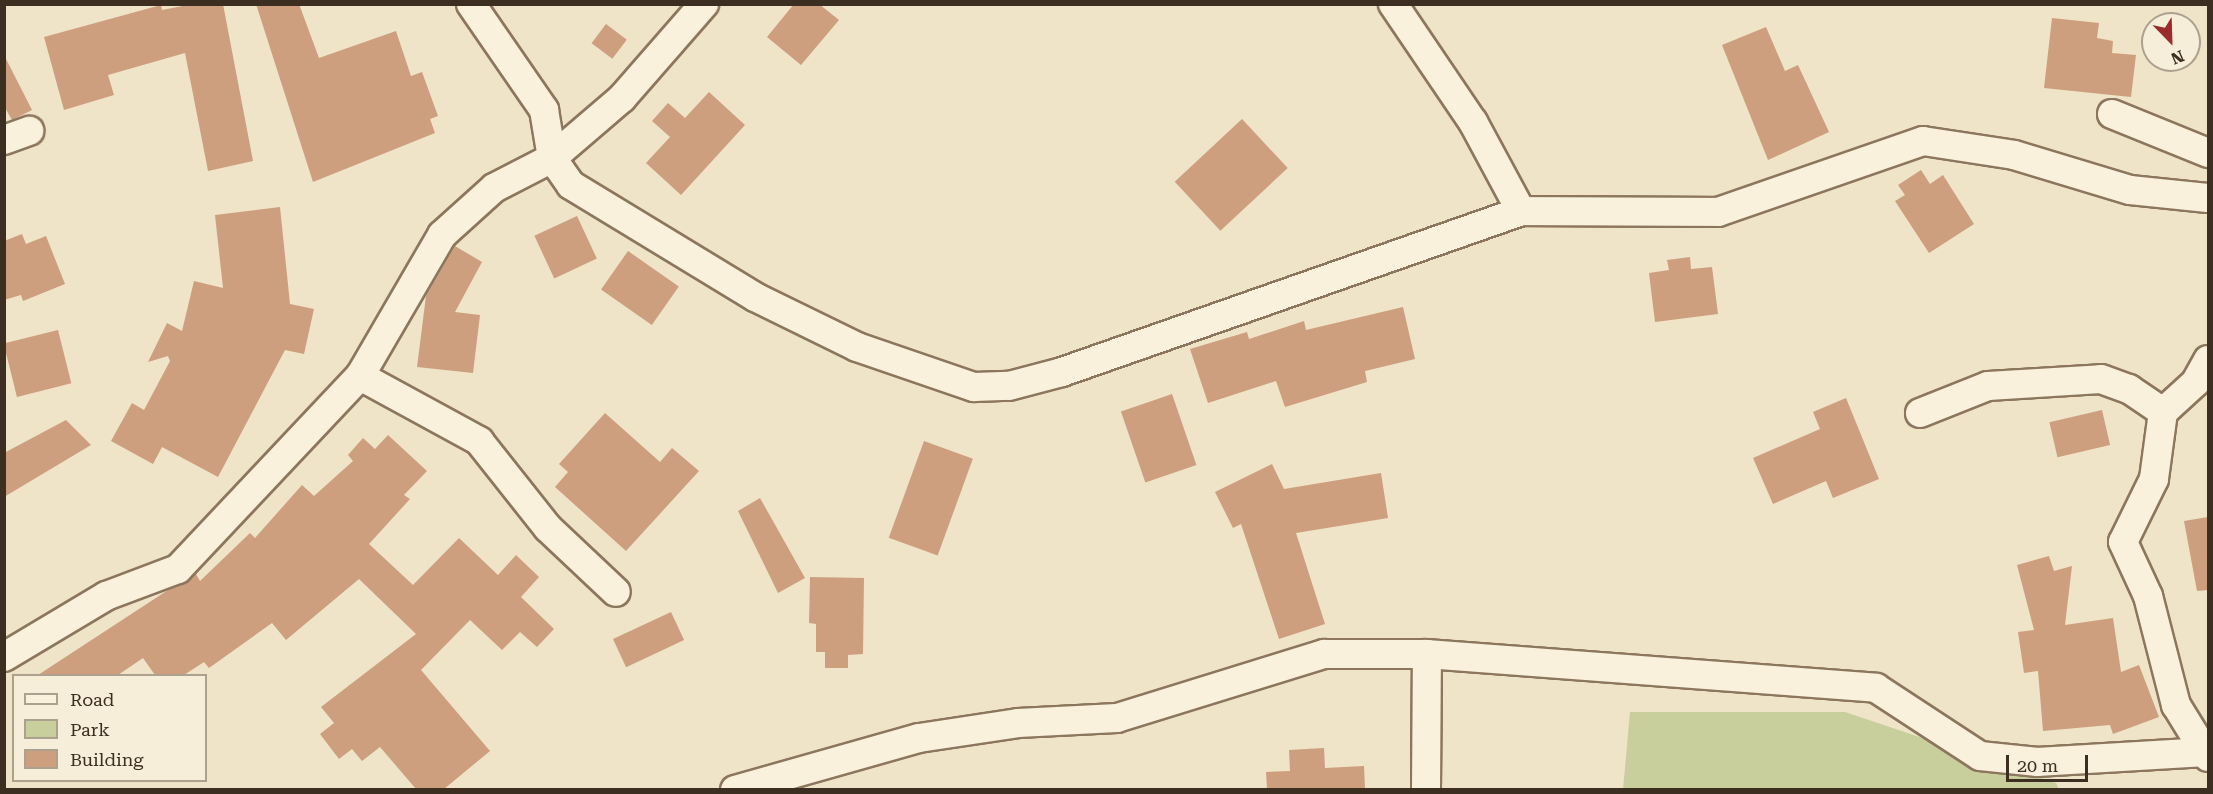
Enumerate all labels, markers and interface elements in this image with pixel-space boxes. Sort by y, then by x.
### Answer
north arrow [2141,12,2201,72]
text: N [2168,46,2187,68]
legend [12,674,207,782]
text: Road [70,689,114,710]
text: Park [70,719,110,740]
scale bar [2009,743,2092,781]
text: Building [70,749,144,770]
text: 20 m [2017,755,2058,776]

